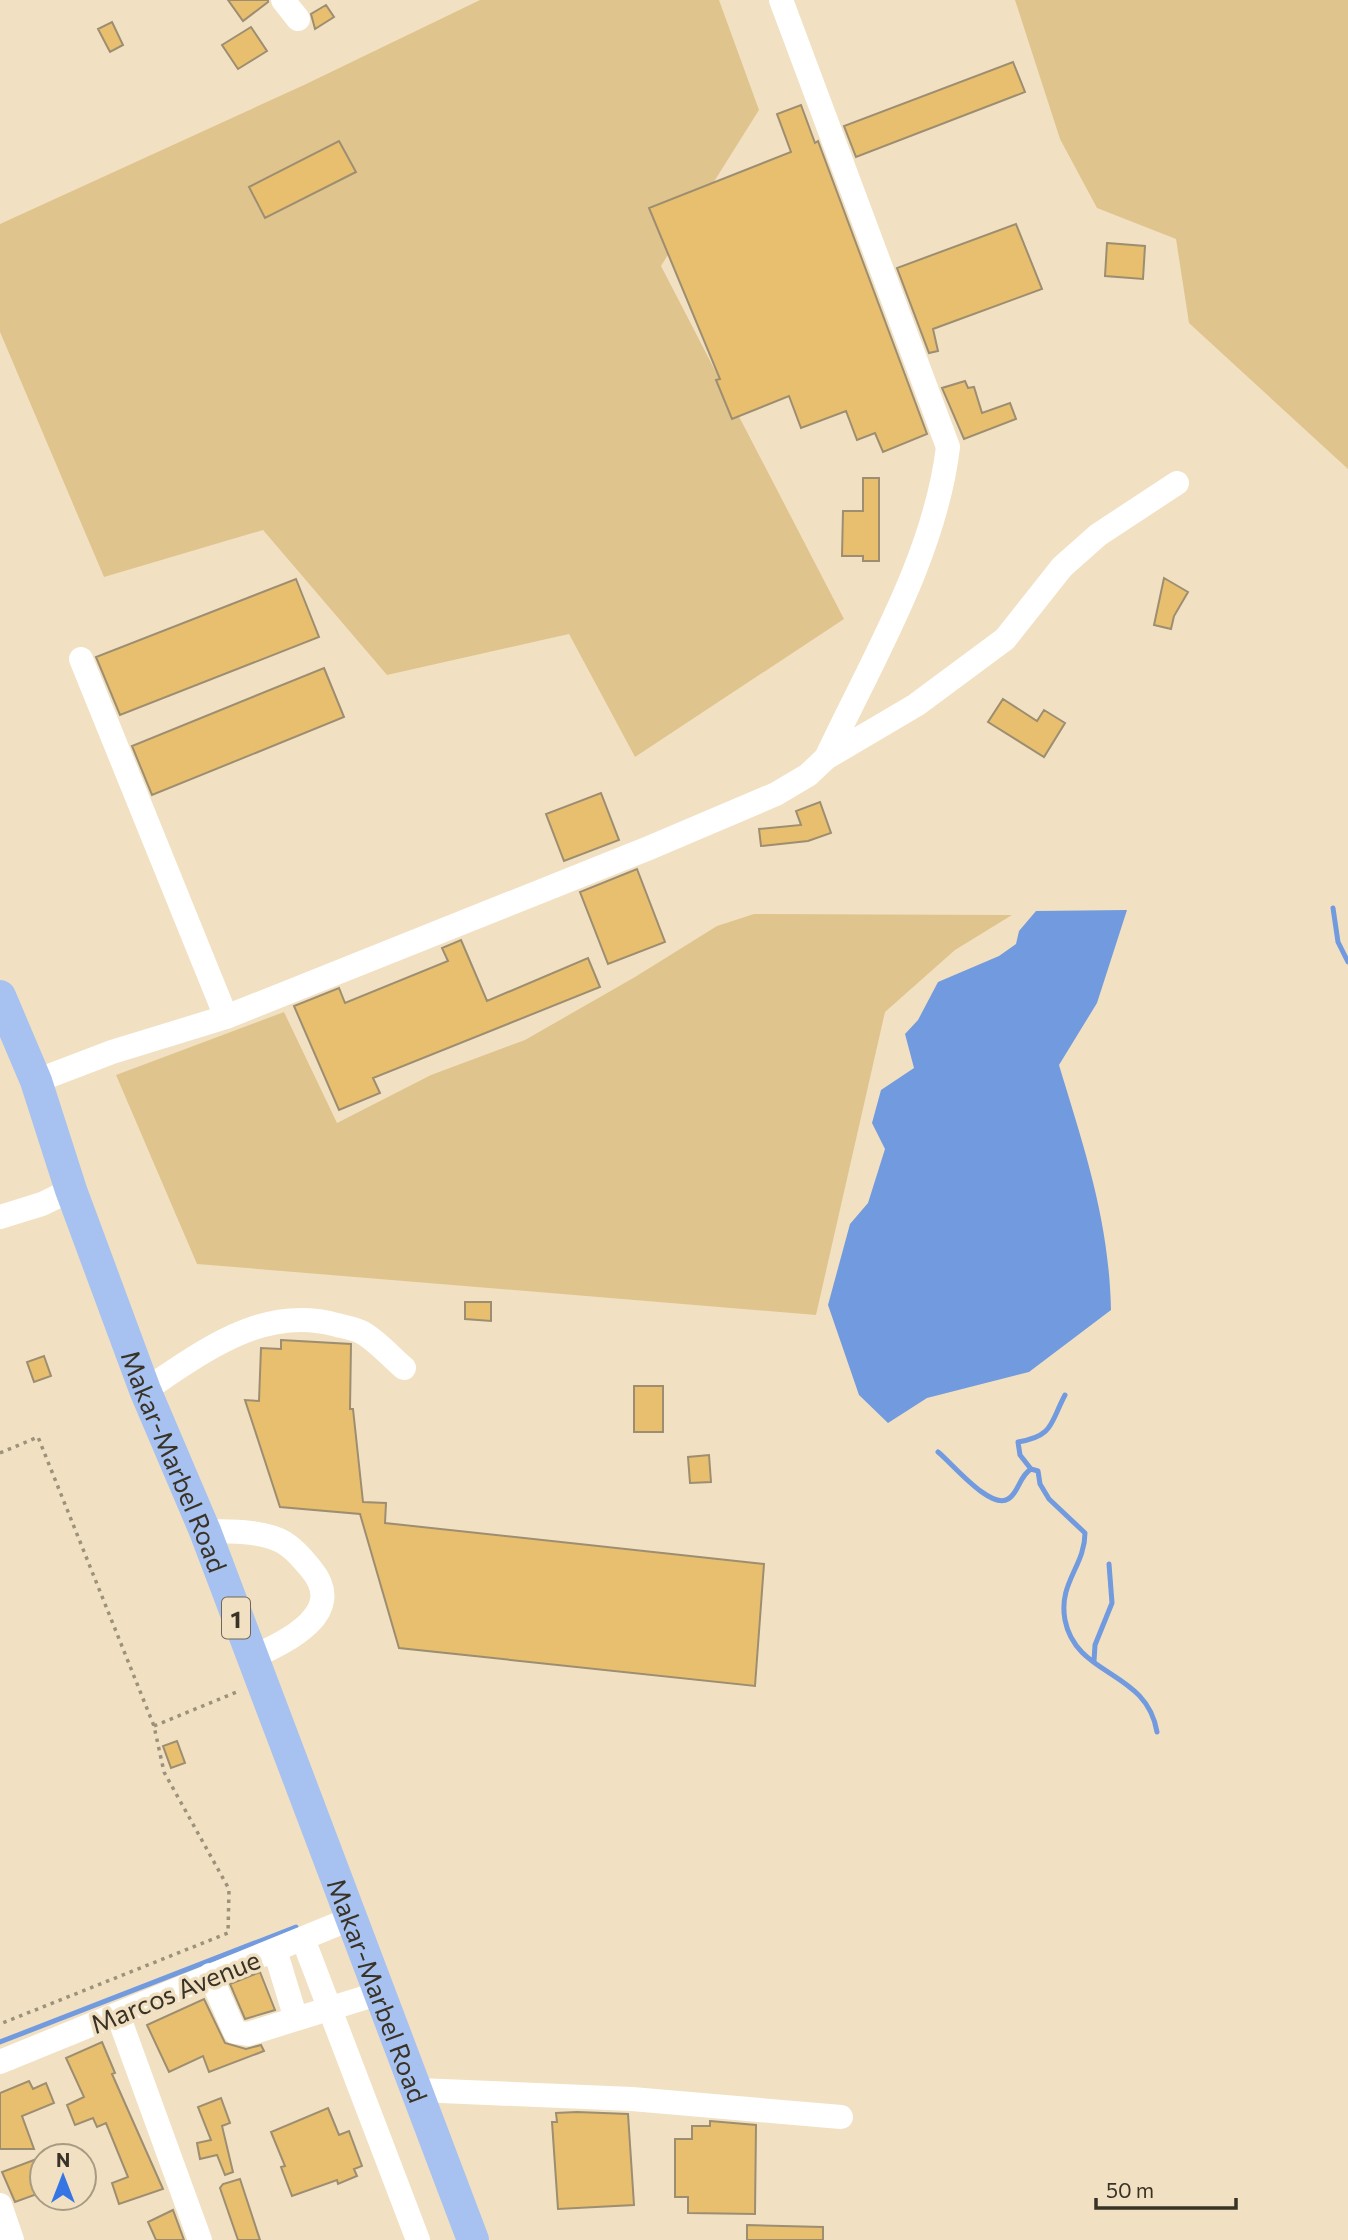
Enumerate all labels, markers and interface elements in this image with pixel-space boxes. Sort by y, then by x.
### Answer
street label: Makar-Marbel Road [116,1345,234,1576]
road number: 1 [222,1598,250,1638]
street label: Makar-Marbel Road [322,1874,435,2107]
street label: Marcos Avenue [86,1943,264,2039]
north arrow [28,2142,98,2212]
text: N [56,2148,70,2171]
scale bar [1096,2166,1236,2210]
text: 50 m [1106,2177,1154,2202]

